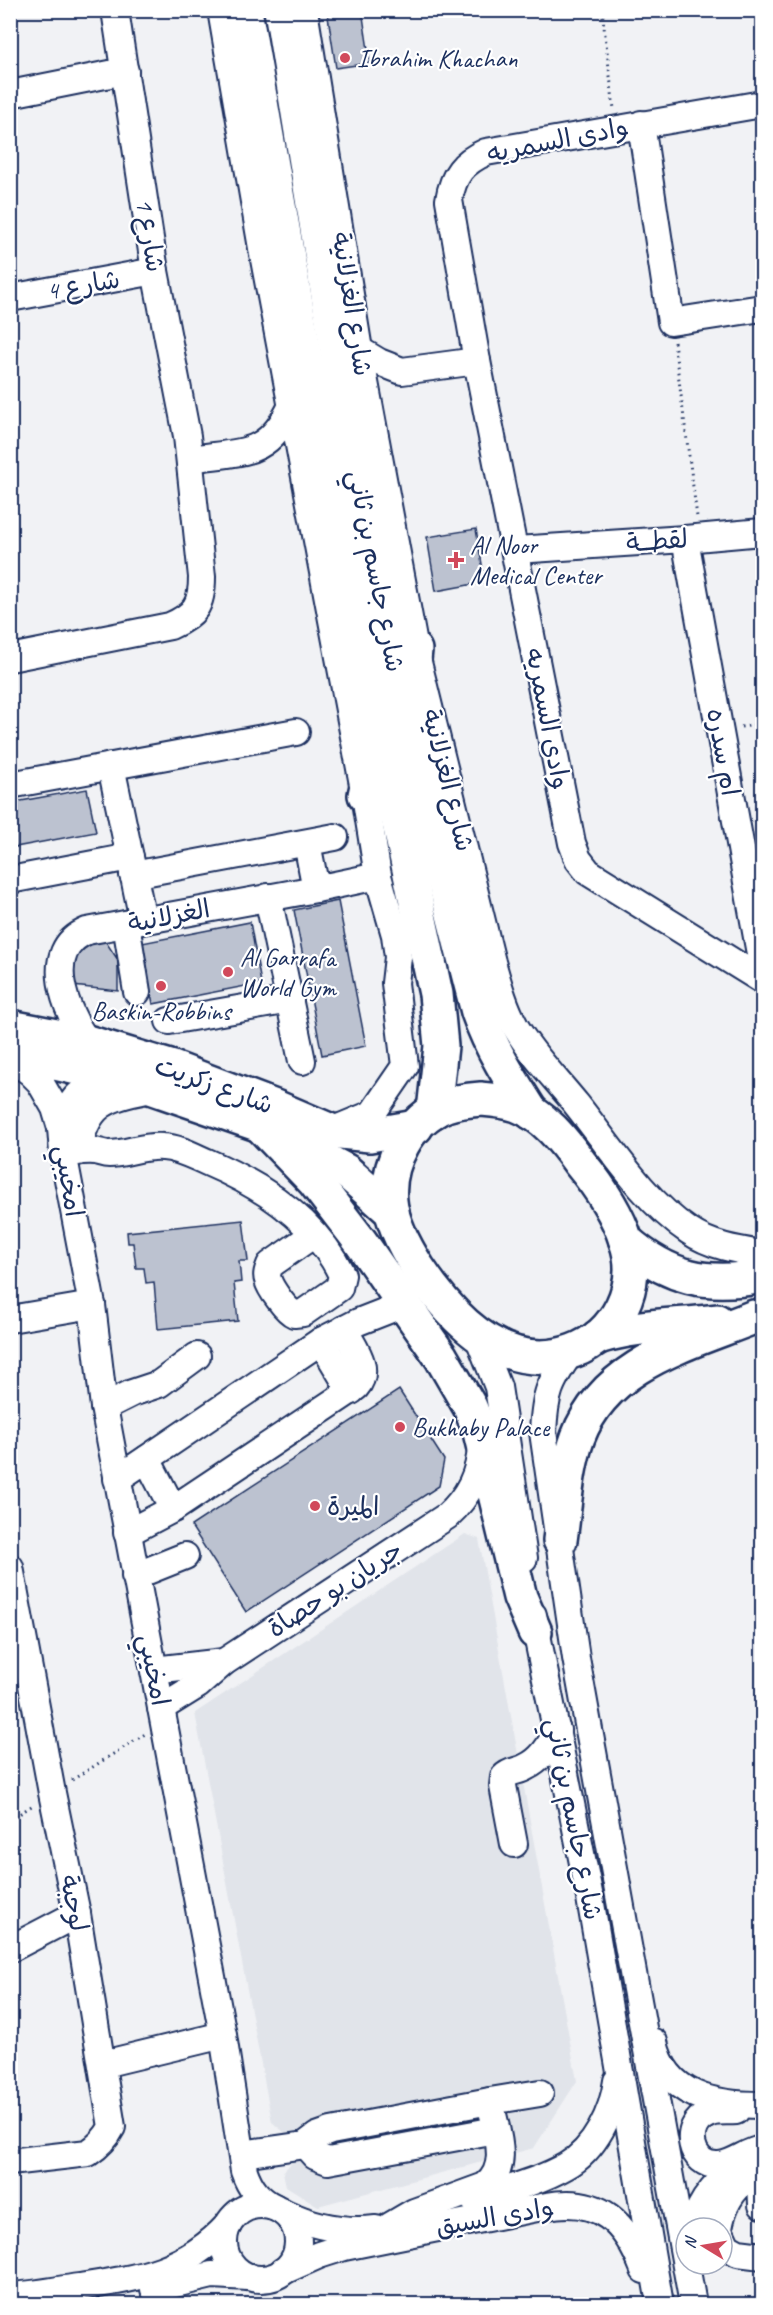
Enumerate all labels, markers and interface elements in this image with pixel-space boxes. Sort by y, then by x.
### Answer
place label: Ibrahim Khachan [357,42,518,75]
marker: Ibrahim Khachan [338,51,352,65]
street label: وادى السمريه [484,110,632,170]
street label: شارع 1 [127,196,172,274]
street label: شارع الغزلانية [323,230,380,379]
street label: شارع 4 [44,262,123,309]
street label: شارع جاسم بن ثاني [334,467,412,676]
street label: لقطــة [625,522,689,560]
place label: Al Noor Medical Center [470,529,604,592]
marker: Al Noor Medical Center [447,551,465,569]
street label: وادى السمريه [518,645,578,793]
street label: شارع الغزلانية [413,705,482,855]
street label: ام سدره [696,706,747,799]
street label: الغزلانية [125,892,213,940]
place label: Al Garrafa World Gym [240,941,338,1004]
marker: Al Garrafa World Gym [221,965,235,979]
marker: Baskin-Robbins [154,979,168,993]
place label: Baskin-Robbins [91,995,233,1028]
street label: شارع زكريت [150,1048,278,1123]
street label: امخيبي [41,1143,91,1220]
place label: Bukhaby Palace [412,1411,551,1444]
marker: Bukhaby Palace [393,1420,407,1434]
place label: الميرة [327,1490,379,1523]
marker: الميرة [308,1499,322,1513]
street label: جريان بو حصاة [261,1533,409,1645]
street label: امخيبي [125,1631,177,1710]
street label: شارع جاسم بن ثاني [532,1715,610,1924]
street label: لوجبة [52,1872,96,1934]
street label: وادى السيق [433,2190,557,2244]
north arrow [674,2216,734,2276]
text: N [679,2234,702,2250]

